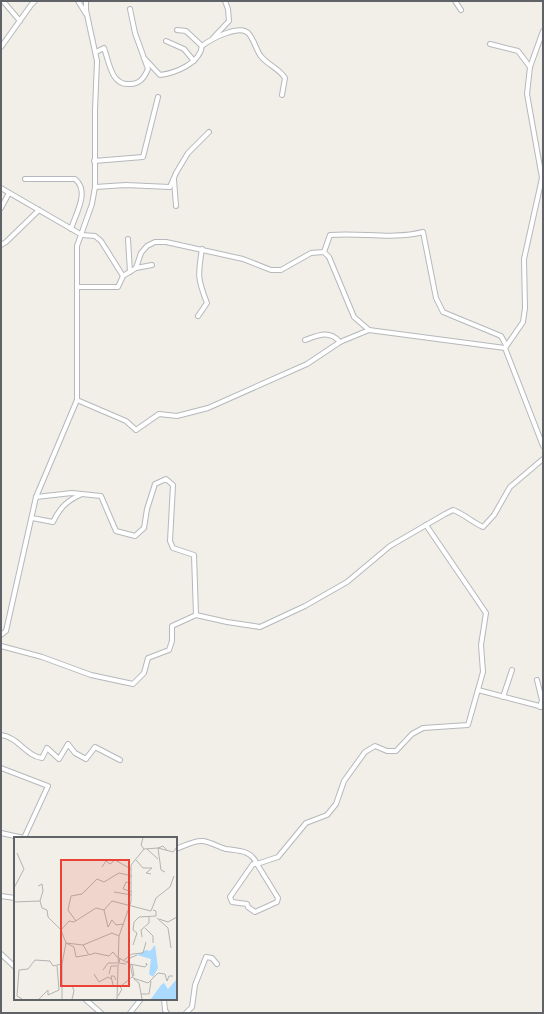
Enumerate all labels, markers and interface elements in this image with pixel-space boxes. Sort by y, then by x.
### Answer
inset map [14,837,177,1000]

